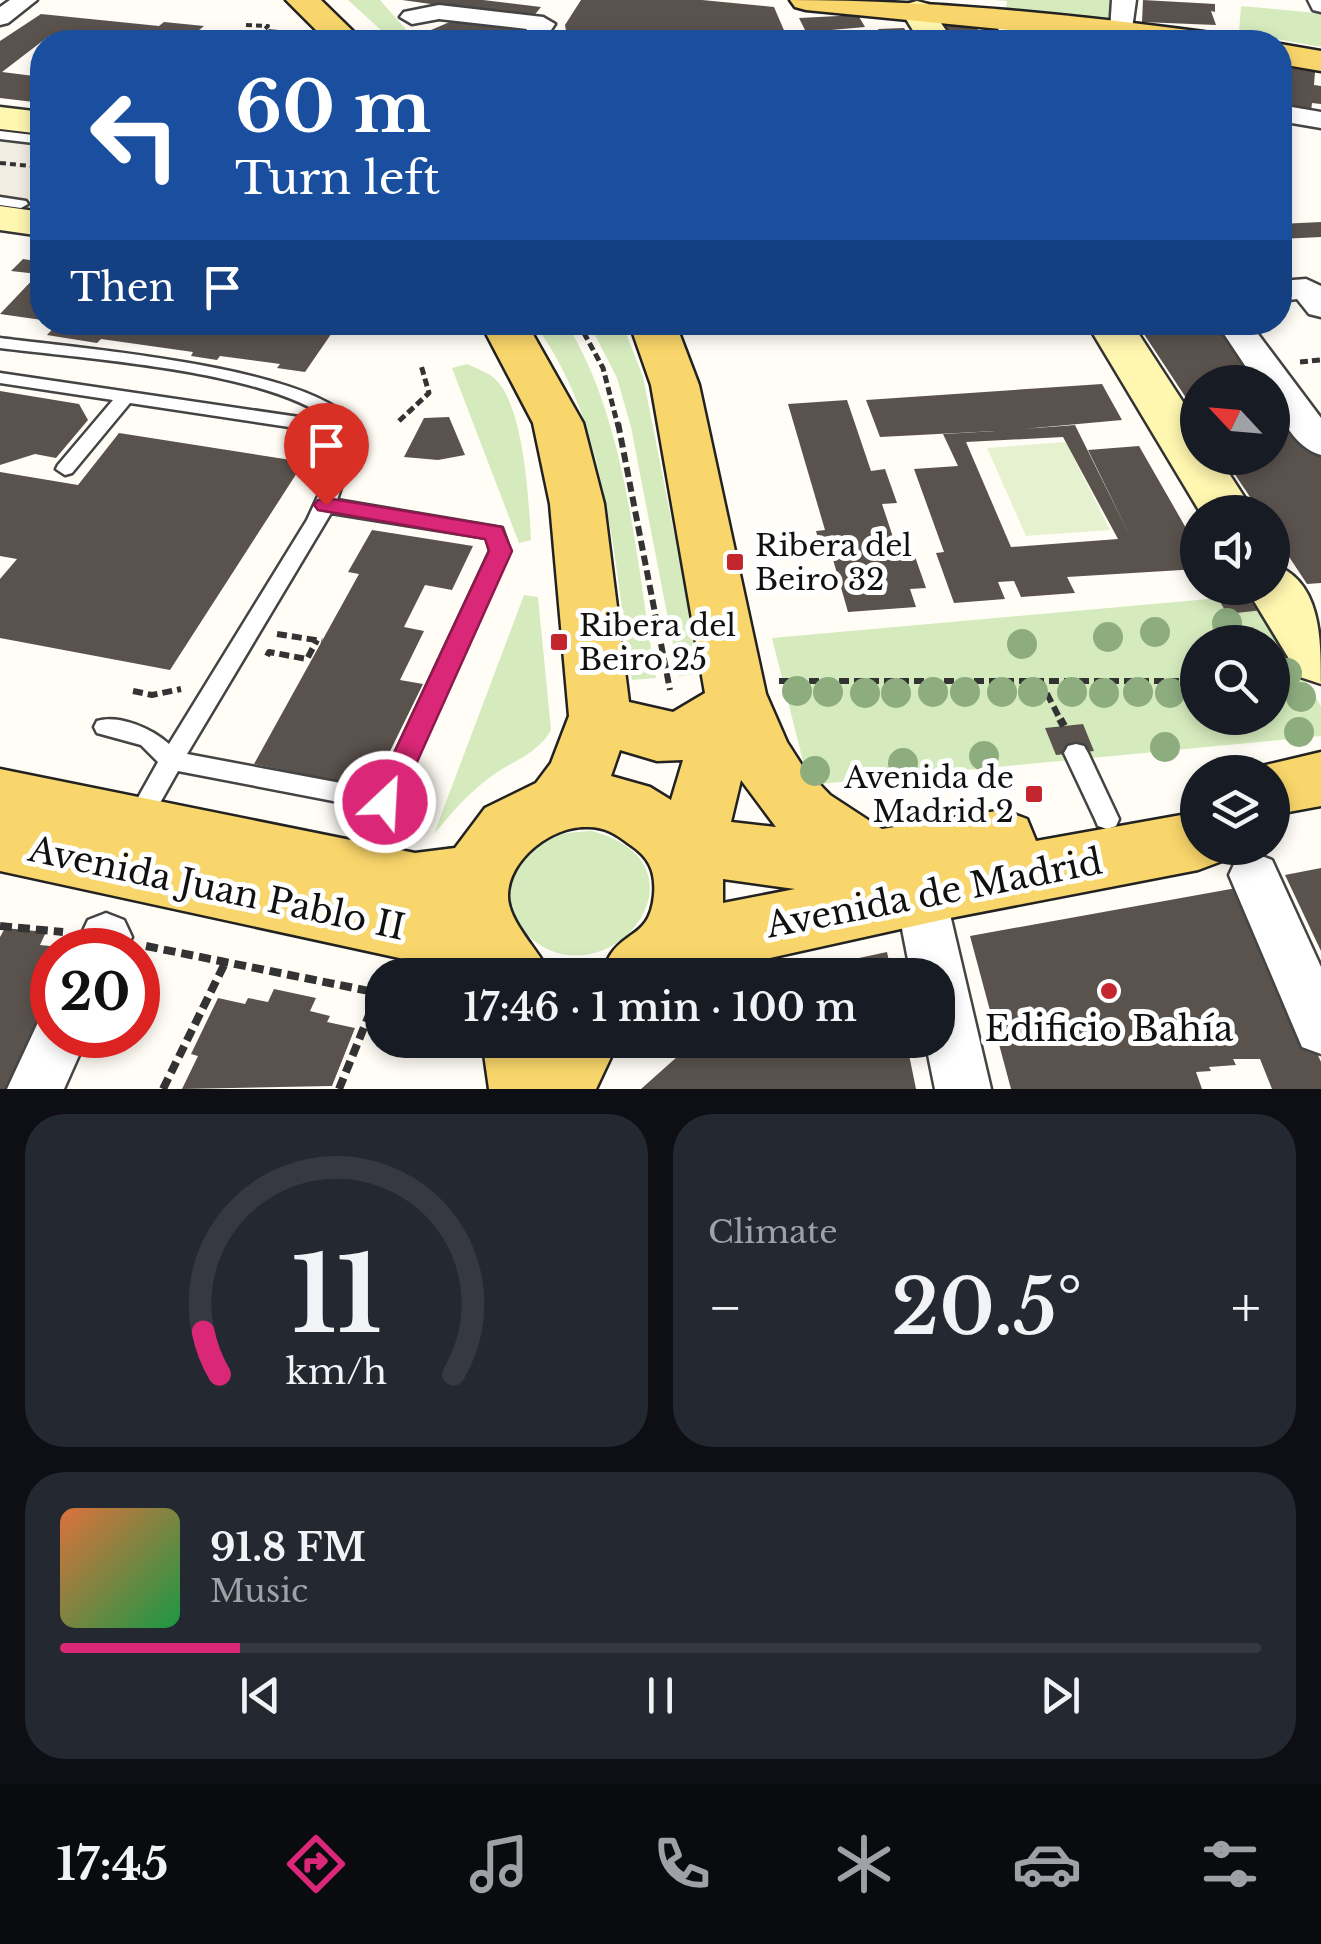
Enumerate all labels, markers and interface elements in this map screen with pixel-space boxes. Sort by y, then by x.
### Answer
text: 60 m [235,64,431,151]
icon: left [70,70,200,200]
text: Turn left [235,150,440,206]
icon: arrive [195,260,250,315]
text: Then [70,264,175,311]
north arrow [1180,365,1290,475]
map controls [1180,365,1290,865]
pin [284,403,369,506]
icon: arrive [299,418,354,473]
button: sound [1180,495,1290,605]
place label: Ribera del Beiro 32 [755,527,912,598]
marker: Ribera del Beiro 32 [724,551,746,573]
place label: Ribera del Beiro 25 [579,607,736,678]
button: search [1180,625,1290,735]
marker: Ribera del Beiro 25 [548,631,570,653]
position arrow [333,750,437,854]
button: layers [1180,755,1290,865]
place label: Avenida de Madrid 2 [843,759,1014,830]
marker: Avenida de Madrid 2 [1023,783,1045,805]
street label: Avenida Juan Pablo II [24,827,409,949]
street label: Avenida de Madrid [761,839,1106,947]
speed limit sign: 20 [30,928,160,1058]
marker: Edificio Bahía [1098,980,1120,1002]
text: 17:46 · 1 min · 100 m [463,984,857,1031]
place label: Edificio Bahía [984,1007,1234,1050]
text: Climate [708,1212,837,1252]
text: 11 [291,1231,382,1360]
text: 20.5° [891,1261,1082,1354]
text: − [708,1274,743,1342]
text: + [1231,1274,1261,1342]
text: km/h [286,1349,387,1394]
text: 91.8 FM [210,1524,366,1571]
text: Music [210,1571,308,1611]
icon: previous [233,1668,288,1723]
icon: pause [633,1668,688,1723]
icon: next [1033,1668,1088,1723]
icon: directions [281,1829,351,1899]
icon: music [464,1829,534,1899]
icon: phone [647,1829,717,1899]
icon: climate [829,1829,899,1899]
icon: car [1012,1829,1082,1899]
icon: filters [1195,1829,1265,1899]
text: 17:45 [56,1836,169,1892]

